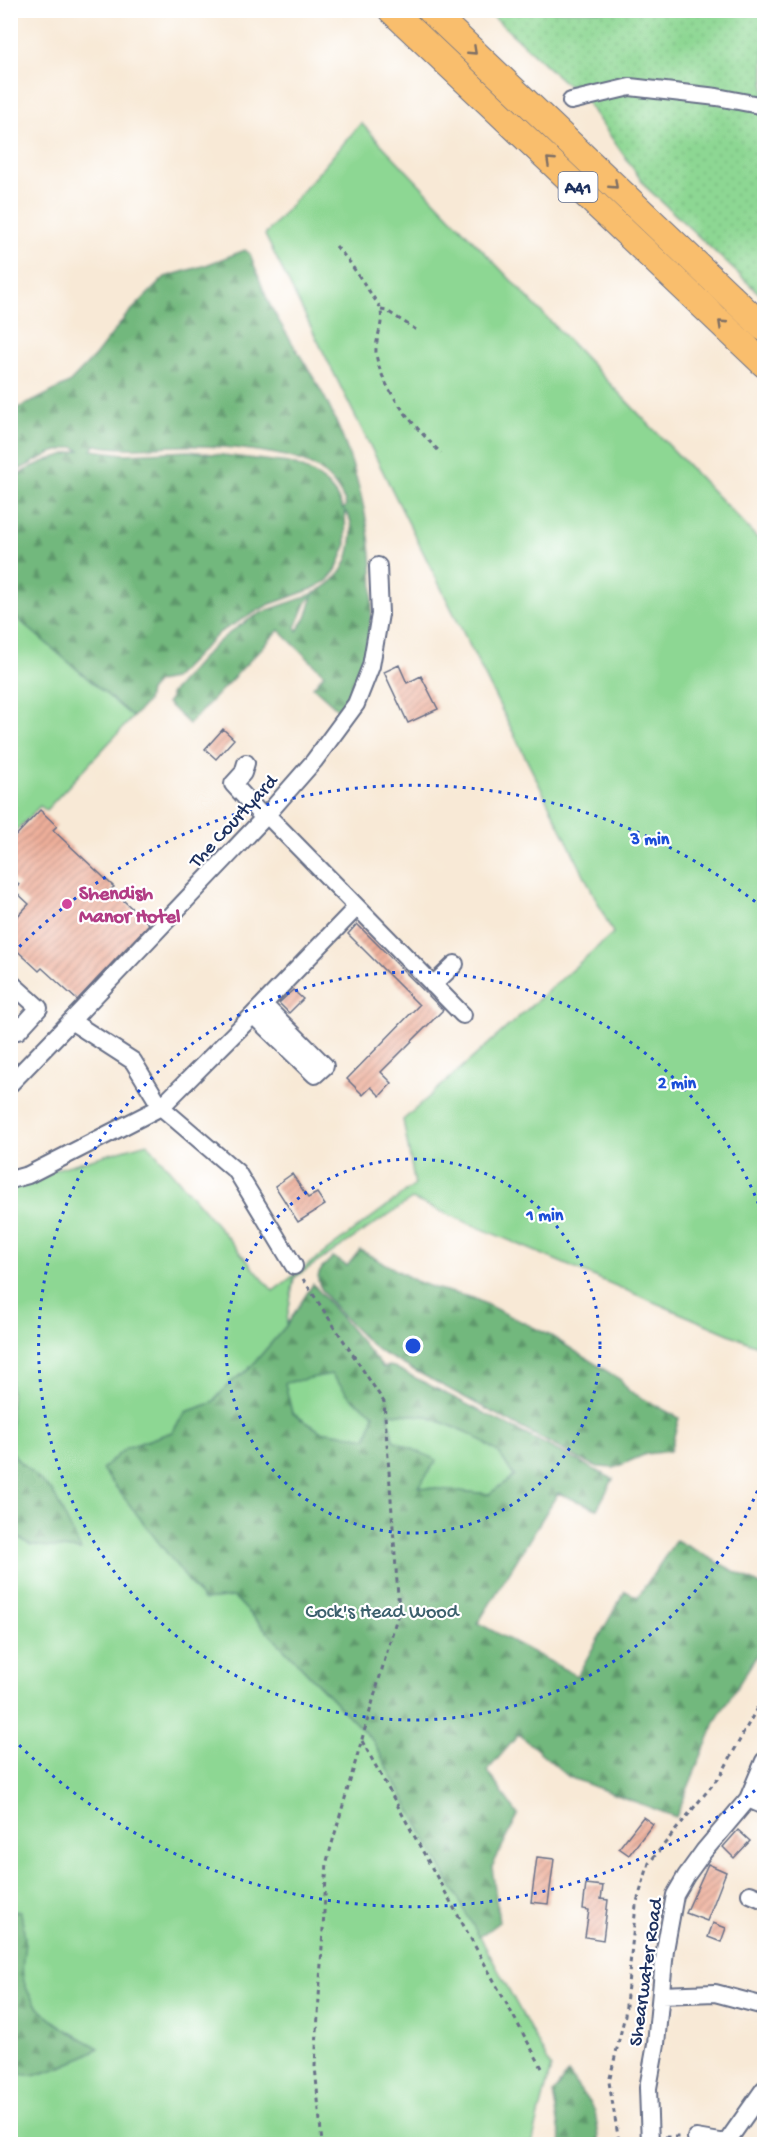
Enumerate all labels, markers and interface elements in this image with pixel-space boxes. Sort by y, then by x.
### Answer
one-way arrow [466,44,476,55]
one-way arrow [546,157,556,168]
road number: A41 [558,172,598,202]
one-way arrow [607,178,618,189]
one-way arrow [718,320,729,331]
street label: The Courtyard [185,769,285,875]
text: 3 min [630,830,670,851]
place label: Shendish Manor Hotel [79,884,181,930]
marker: Shendish Manor Hotel [60,897,74,911]
text: 2 min [658,1074,697,1095]
text: 1 min [526,1206,564,1227]
centre of rings [403,1336,423,1356]
park label: Cock's Head Wood [306,1602,461,1625]
street label: Shearwater Road [626,1895,670,2048]

